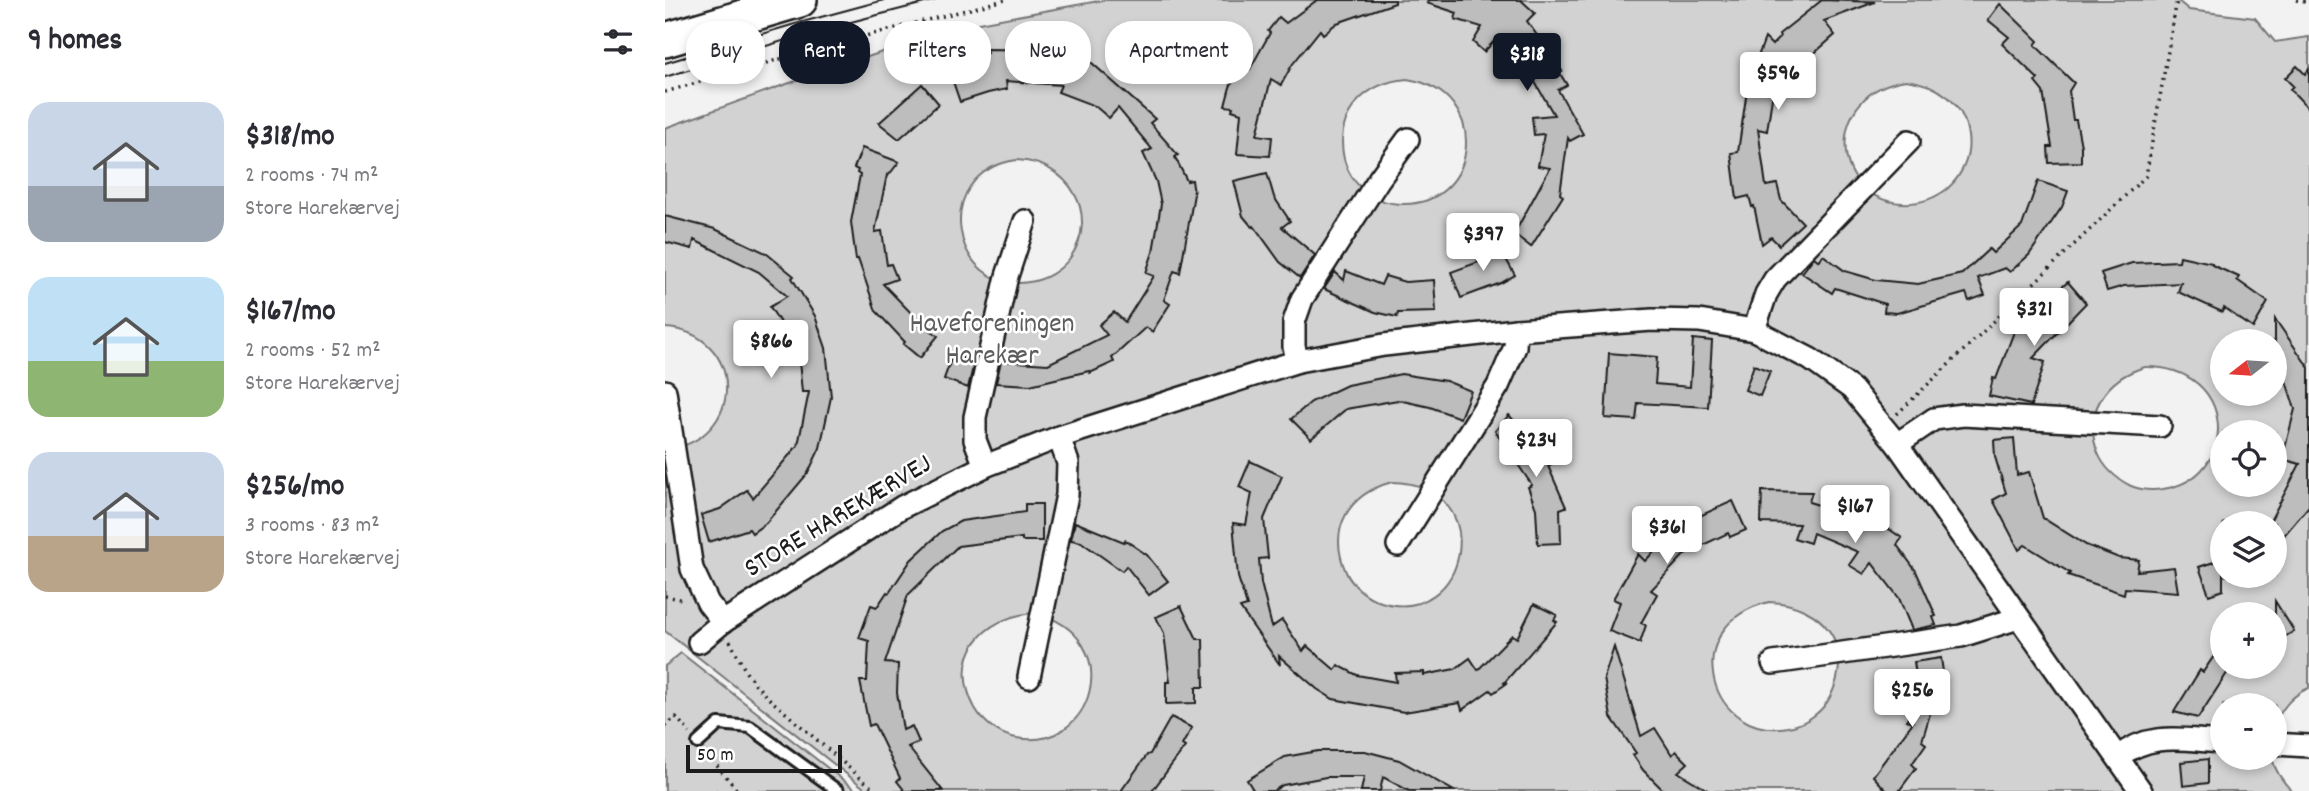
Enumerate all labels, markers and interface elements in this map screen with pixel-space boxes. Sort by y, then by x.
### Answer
text: 9 homes [28,21,122,64]
chip: Buy [686,21,765,84]
chip: Rent [779,21,870,84]
chip: Filters [884,21,991,84]
chip: New [1005,21,1091,84]
chip: Apartment [1105,21,1253,84]
icon: filters [599,23,637,61]
pin: $318 [1486,34,1568,93]
text: $318 [1509,39,1545,72]
pin: $596 [1737,52,1819,112]
text: $596 [1756,58,1800,91]
text: $318/mo [245,117,335,160]
icon: home [84,130,168,214]
text: 2 rooms · 74 m² [245,160,378,193]
text: Store Harekærvej [245,193,400,226]
pin: $397 [1442,214,1524,273]
text: $397 [1462,219,1504,252]
pin: $321 [1993,288,2075,348]
text: $167/mo [245,292,335,335]
text: $321 [2016,294,2052,327]
icon: home [84,305,168,389]
park label: Haveforeningen Harekær [909,306,1075,378]
pin: $866 [730,320,812,380]
text: $866 [749,326,793,359]
north arrow [2210,329,2287,406]
map controls [2210,329,2287,770]
text: 2 rooms · 52 m² [245,335,381,368]
text: Store Harekærvej [245,368,400,401]
pin: $234 [1495,420,1577,479]
button: locate [2210,420,2287,497]
text: $234 [1515,425,1557,458]
street label: STORE HAREKÆRVEJ [738,446,940,590]
text: $256/mo [245,467,344,510]
icon: home [84,480,168,564]
pin: $167 [1814,486,1896,545]
text: $167 [1837,491,1873,524]
pin: $361 [1626,506,1708,566]
text: 3 rooms · 83 m² [245,510,380,543]
button: layers [2210,511,2287,588]
text: $361 [1648,512,1686,545]
text: Store Harekærvej [245,543,400,576]
button: + [2210,602,2287,679]
pin: $256 [1871,670,1953,729]
text: $256 [1890,675,1934,708]
button: − [2210,693,2287,770]
scale bar [686,742,842,774]
text: 50 m [697,743,734,770]

